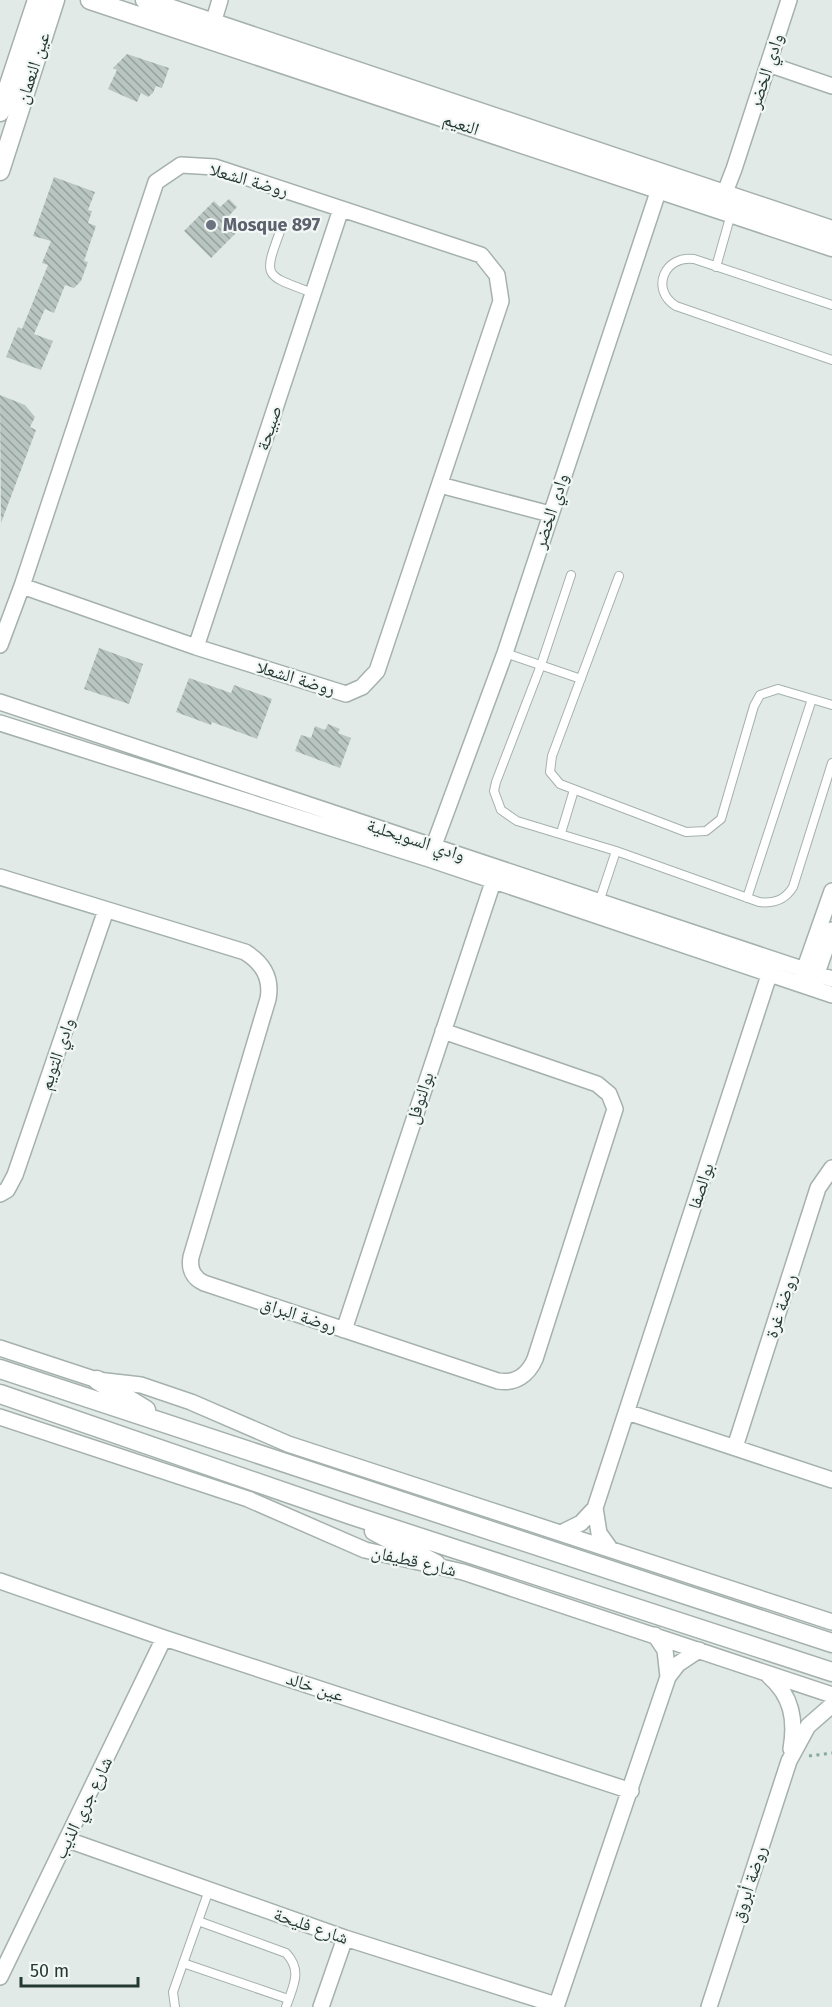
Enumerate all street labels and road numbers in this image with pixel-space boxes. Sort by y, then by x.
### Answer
street label: عين النعمان [11,29,55,107]
street label: وادي الخضر [743,31,792,113]
street label: النعيم [440,108,482,141]
street label: روضة الشعلا [207,158,291,202]
street label: صبيحة [251,403,287,453]
street label: وادي الخضر [528,471,577,553]
street label: روضة الشعلا [254,656,338,700]
street label: وادي السويحلية [363,814,468,870]
street label: وادي التويم [34,1015,83,1094]
street label: بوالنوفل [401,1069,439,1127]
street label: بوالصفا [683,1160,719,1212]
street label: روضة غرة [760,1271,802,1341]
street label: روضة البراق [258,1292,340,1338]
street label: شارع قطيفان [369,1541,459,1581]
street label: عين خالد [283,1667,347,1707]
street label: شارع جري الذيب [49,1753,120,1864]
street label: روضة أبروق [726,1843,772,1925]
street label: شارع فليحة [271,1903,351,1949]

